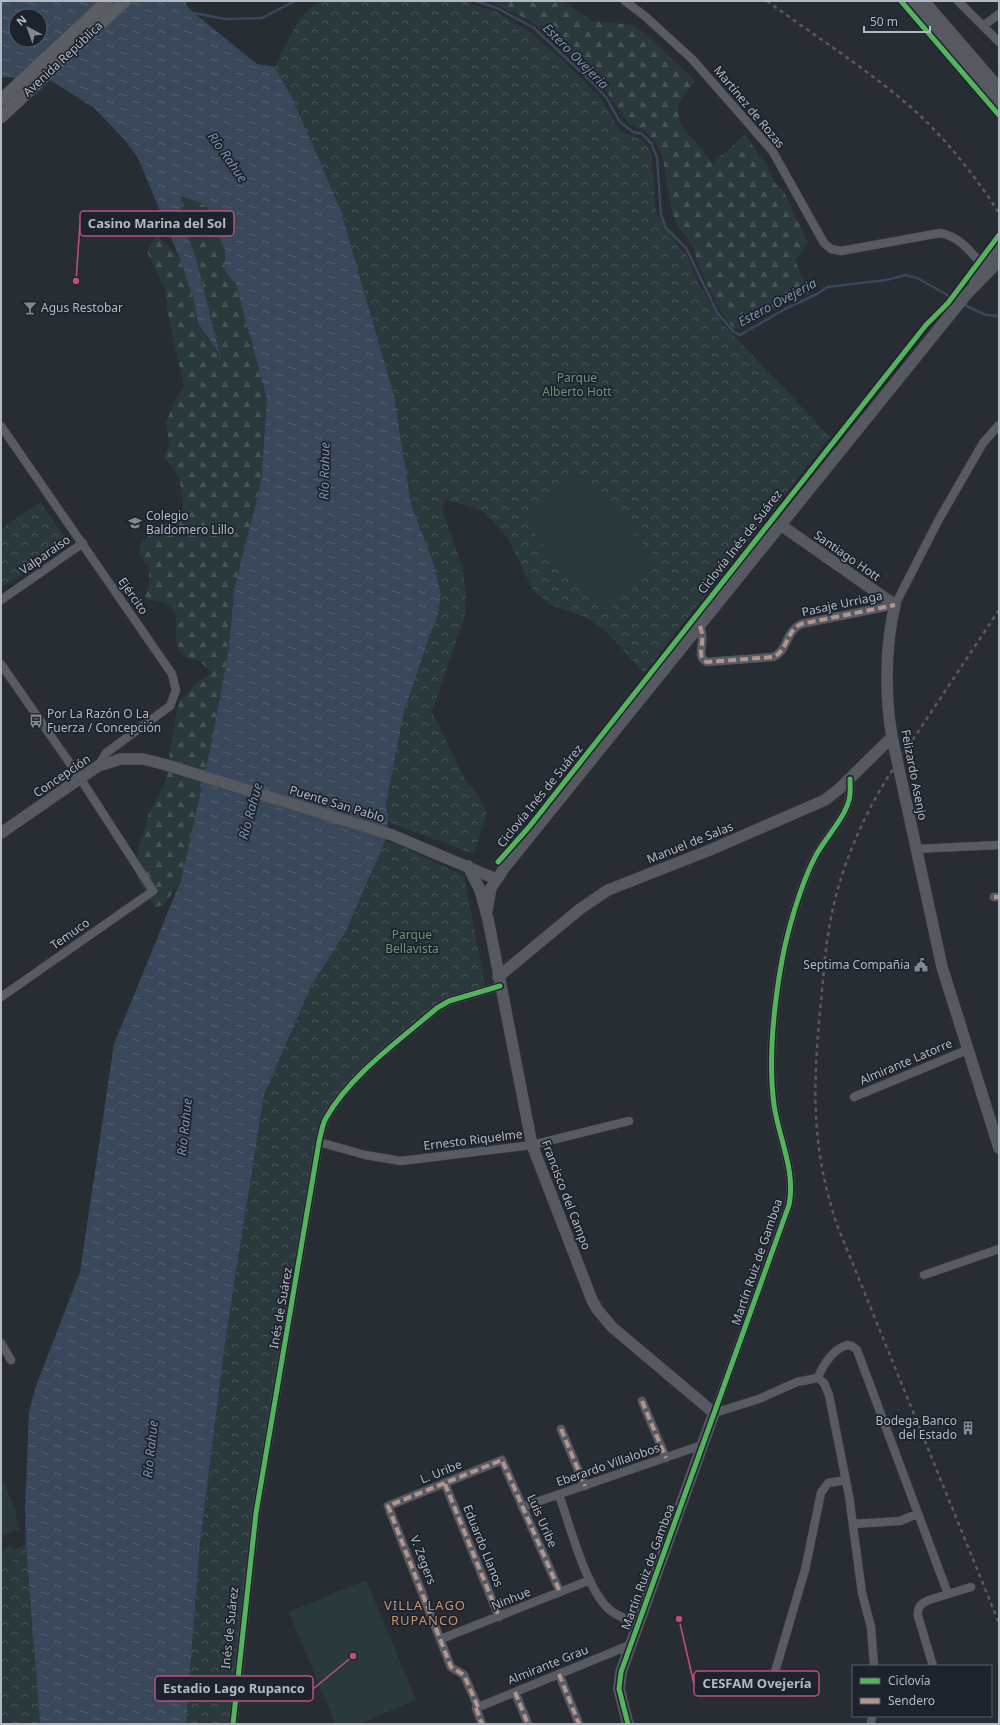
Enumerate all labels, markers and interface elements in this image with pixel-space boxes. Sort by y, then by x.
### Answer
north arrow [8,8,48,48]
scale bar [864,8,930,34]
text: N [13,11,29,29]
text: 50 m [870,13,898,30]
street label: Avenida República [19,17,106,100]
water label: Estero Ovejeria [539,19,613,93]
street label: Martínez de Rozas [710,62,789,152]
water label: Río Rahue [204,128,252,186]
callout: Casino Marina del Sol [80,211,234,236]
text: Casino Marina del Sol [88,214,226,232]
water label: Estero Ovejeria [735,273,820,330]
place label: Agus Restobar [41,299,123,316]
bar icon: Agus Restobar [22,300,38,316]
park label: Parque Alberto Hott [542,369,612,400]
water label: Río Rahue [314,441,334,500]
street label: Ciclovía Inés de Suárez [694,486,786,597]
place label: Colegio Baldomero Lillo [146,507,234,538]
school or university icon: Colegio Baldomero Lillo [127,515,143,531]
street label: Santiago Hott [811,526,884,585]
street label: Valparaíso [16,531,74,578]
street label: Ejército [114,574,152,618]
street label: Pasaje Urriaga [800,587,884,620]
place label: Por La Razón O La Fuerza / Concepción [47,705,161,736]
bus stop icon: Por La Razón O La Fuerza / Concepción [28,713,44,729]
street label: Felizardo Asenjo [897,728,932,822]
street label: Ciclovía Inés de Suárez [493,740,587,851]
street label: Concepción [30,750,94,801]
water label: Río Rahue [234,780,266,841]
street label: Puente San Pablo [287,781,387,826]
street label: Manuel de Salas [644,817,736,868]
street label: Temuco [47,914,93,953]
park label: Parque Bellavista [385,926,439,957]
place label: Septima Compañia [803,956,910,973]
public building icon: Septima Compañia [913,957,929,973]
street label: Almirante Latorre [857,1034,955,1089]
water label: Río Rahue [172,1097,196,1157]
street label: Ernesto Riquelme [423,1125,524,1154]
street label: Francisco del Campo [538,1137,595,1252]
street label: Martín Ruiz de Gamboa [727,1196,786,1327]
street label: Inés de Suárez [265,1266,296,1350]
place label: Bodega Banco del Estado [876,1412,957,1443]
water label: Río Rahue [138,1419,162,1479]
building icon: Bodega Banco del Estado [960,1420,976,1436]
street label: Eberardo Villalobos [554,1439,662,1490]
street label: L. Uribe [417,1455,464,1488]
street label: Luis Uribe [523,1491,562,1550]
street label: Eduardo Llanos [459,1502,508,1590]
street label: Martín Ruiz de Gamboa [617,1502,678,1632]
street label: V. Zegers [406,1533,441,1587]
street label: Ninhue [489,1583,533,1614]
street label: Inés de Suárez [217,1586,242,1670]
district label: VILLA LAGO RUPANCO [384,1596,466,1629]
street label: Almirante Grau [505,1641,591,1688]
legend [852,1665,992,1717]
callout: CESFAM Ovejería [694,1671,819,1696]
text: Ciclovía [888,1672,930,1689]
text: CESFAM Ovejería [703,1674,811,1692]
callout: Estadio Lago Rupanco [155,1676,313,1701]
text: Estadio Lago Rupanco [163,1679,305,1697]
text: Sendero [888,1692,935,1709]

